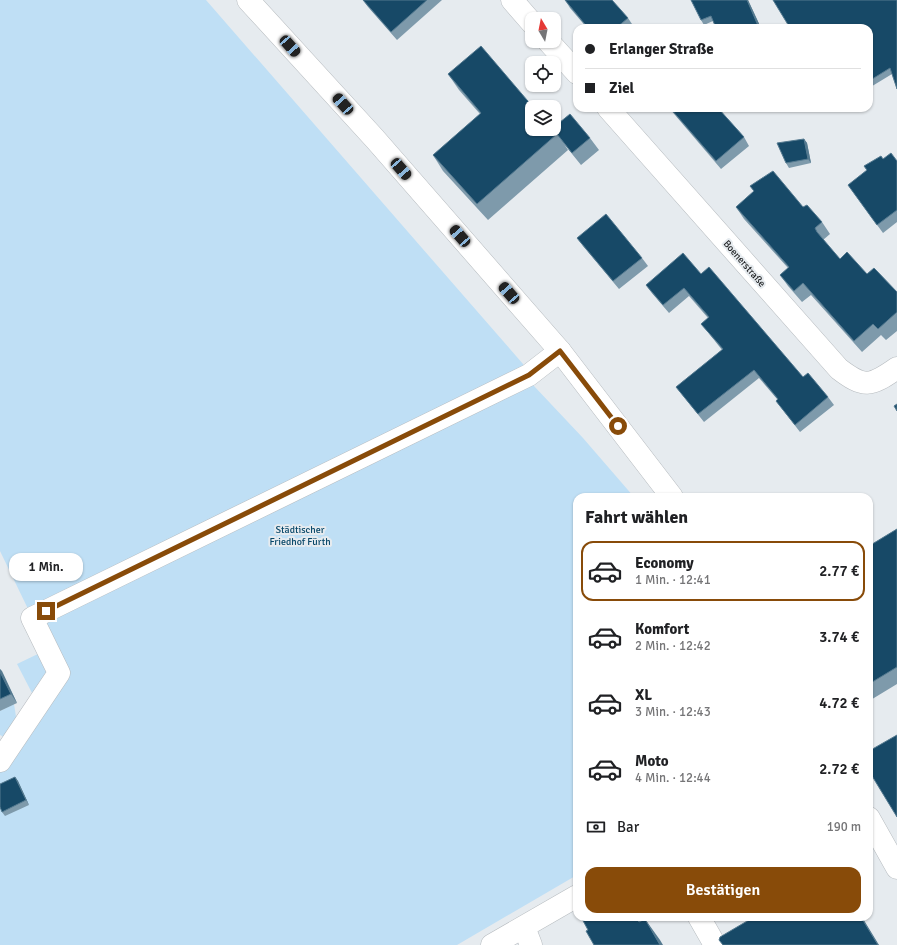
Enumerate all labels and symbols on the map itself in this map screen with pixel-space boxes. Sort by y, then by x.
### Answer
north arrow [525,12,561,48]
car [278,33,302,59]
car [331,91,355,117]
car [389,156,413,182]
car [448,223,472,249]
street label: Boenerstraße [721,238,768,290]
car [497,280,521,306]
route start [609,417,627,435]
park label: Städtischer Friedhof Fürth [269,524,331,548]
callout: 1 Min. [9,553,83,581]
route end [37,602,55,620]

